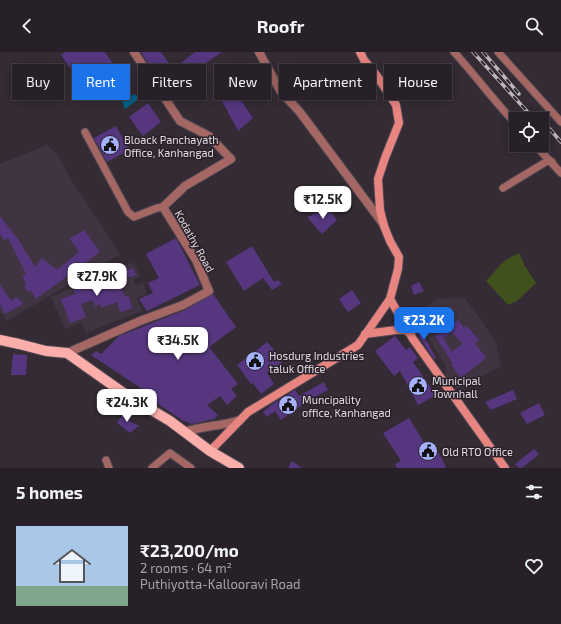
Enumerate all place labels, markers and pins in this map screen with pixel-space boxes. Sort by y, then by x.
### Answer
place label: Bloack Panchayath Office, Kanhangad [124,133,219,159]
public building icon: Bloack Panchayath Office, Kanhangad [99,134,121,156]
pin: ₹12.5K [290,186,356,220]
pin: ₹27.9K [64,263,130,297]
pin: ₹23.2K [391,307,457,341]
pin: ₹34.5K [145,327,211,361]
place label: Hosdurg Industries taluk Office [269,349,364,375]
public building icon: Hosdurg Industries taluk Office [244,350,266,372]
place label: Municipal Townhall [432,374,482,400]
public building icon: Municipal Townhall [407,375,429,397]
pin: ₹24.3K [94,389,160,423]
place label: Muncipality office, Kanhangad [302,393,391,419]
public building icon: Muncipality office, Kanhangad [277,394,299,416]
public building icon: Old RTO Office [417,440,439,462]
place label: Old RTO Office [442,445,513,458]

